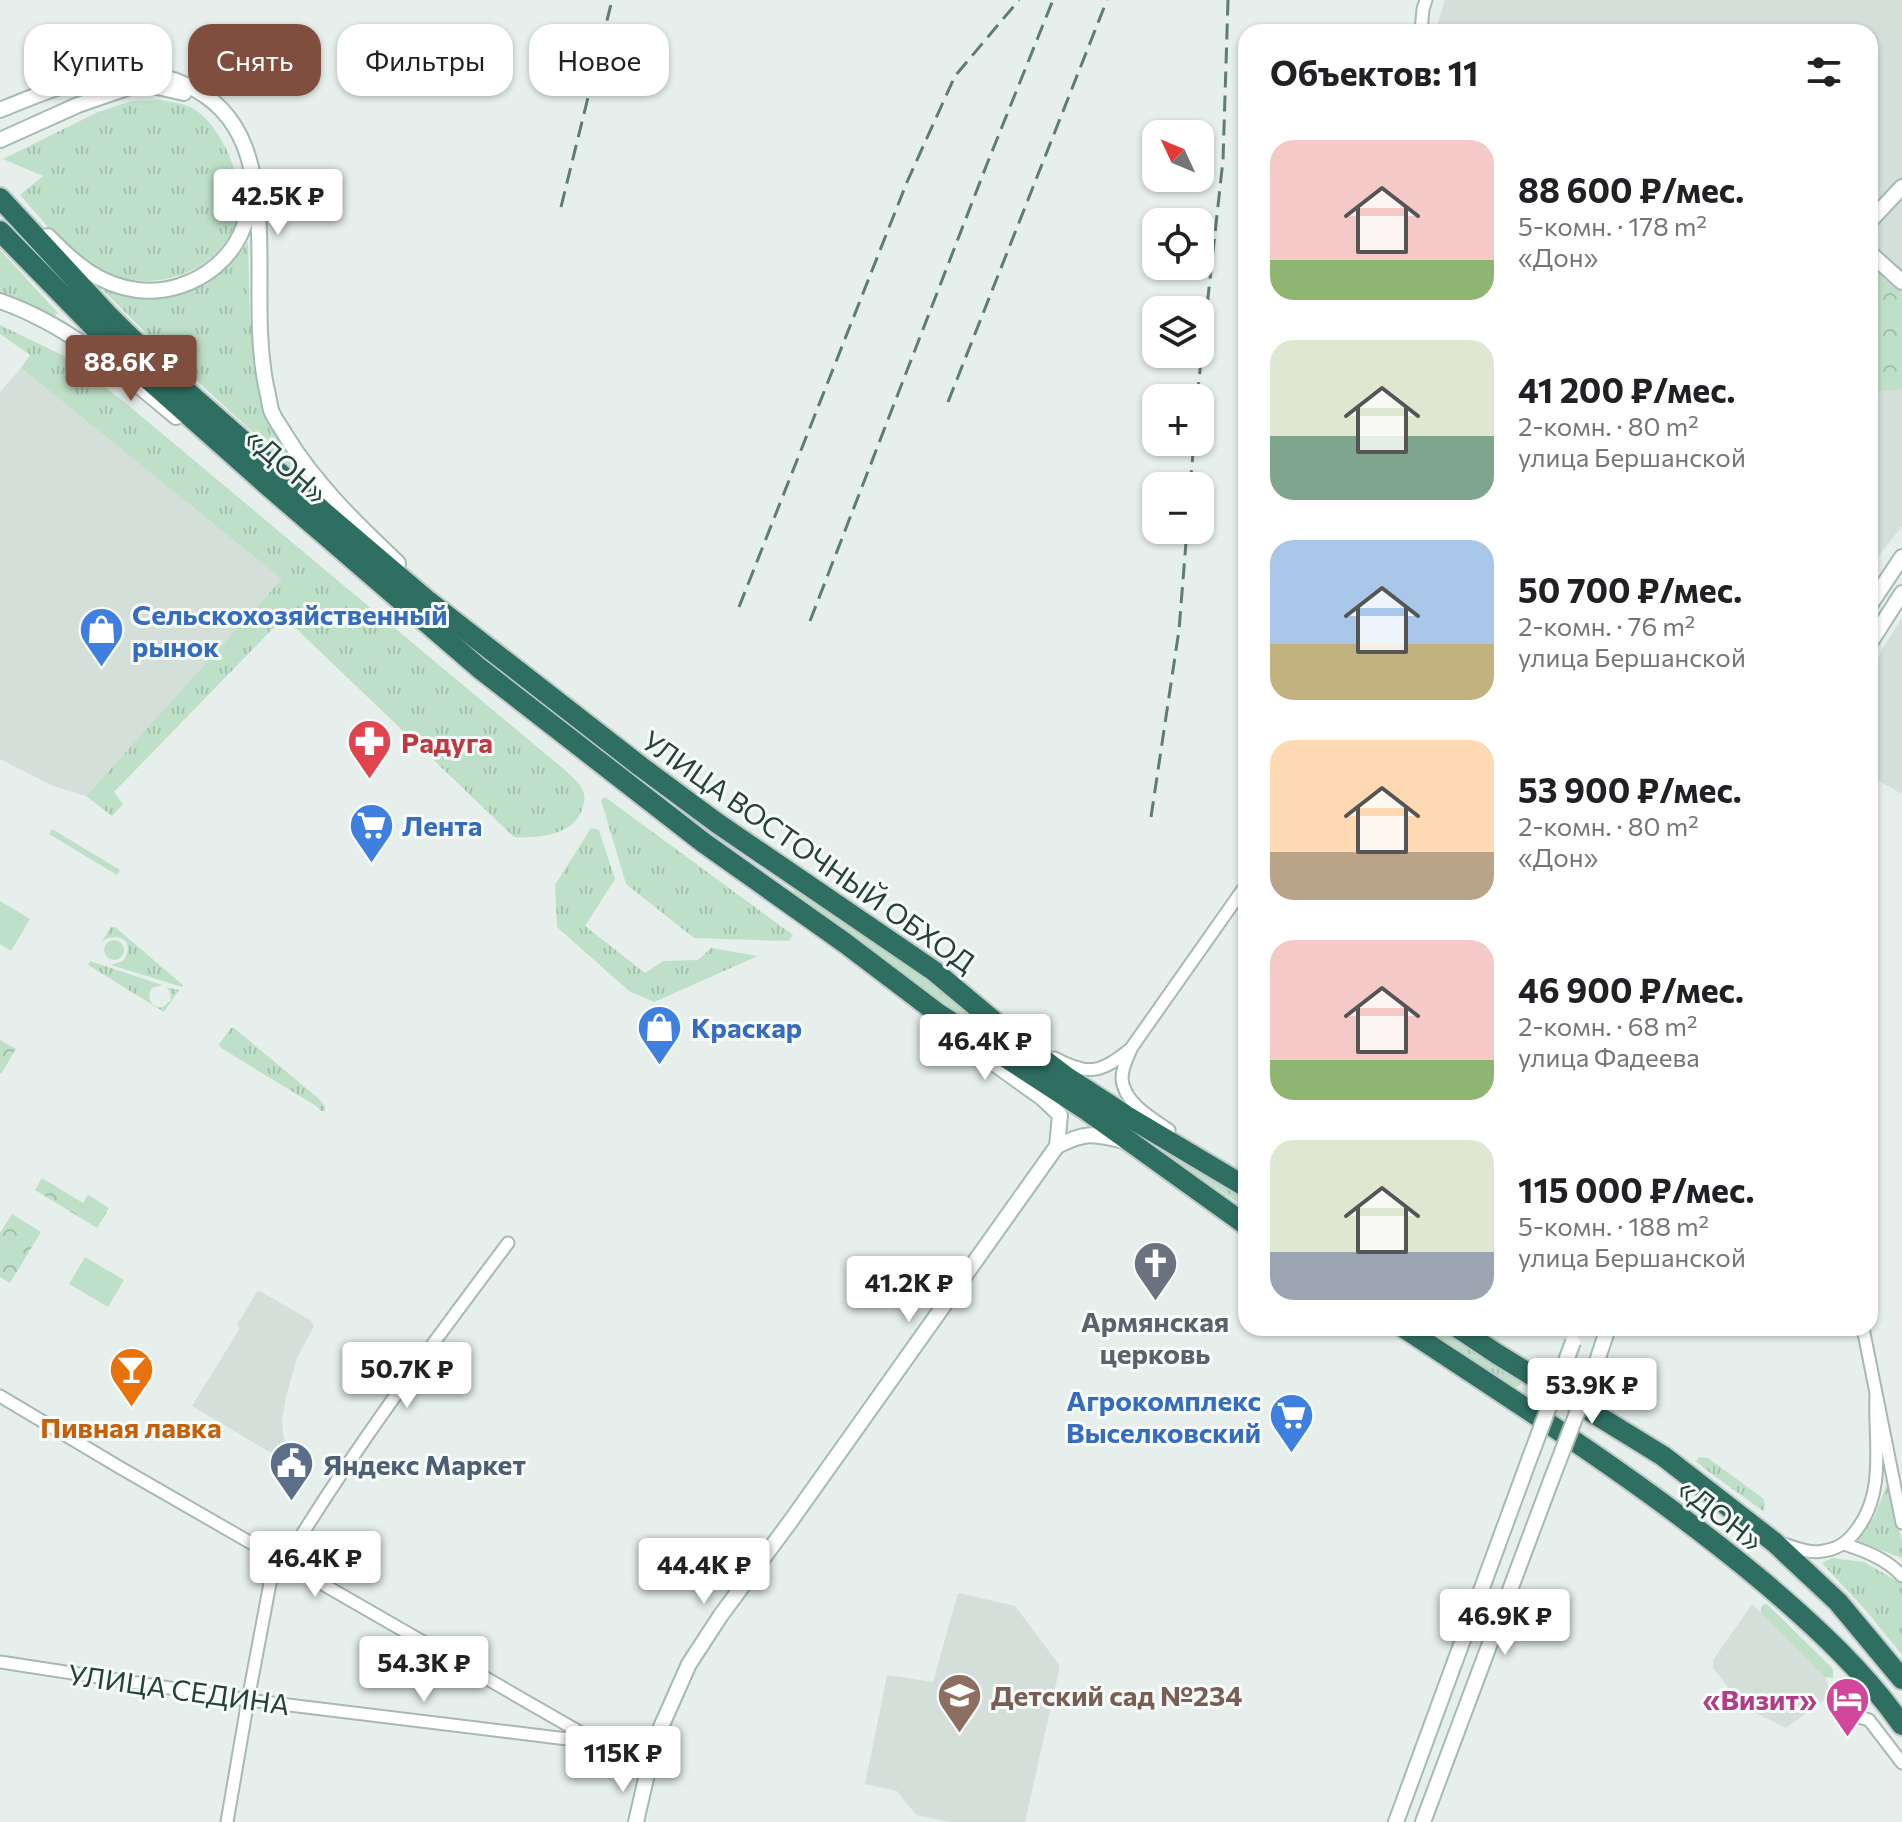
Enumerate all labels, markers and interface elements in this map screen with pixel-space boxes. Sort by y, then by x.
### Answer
chip: Купить [24,24,172,96]
chip: Снять [188,24,321,96]
chip: Фильтры [337,24,513,96]
chip: Новое [529,24,669,96]
icon: filters [1802,50,1846,94]
text: Объектов: 11 [1270,51,1478,93]
north arrow [1142,120,1214,192]
map controls [1142,120,1214,544]
text: 88 600 ₽/мес. [1518,168,1744,210]
pin: 42.5K ₽ [204,169,352,237]
icon: home [1334,172,1430,268]
text: 42.5K ₽ [232,179,324,210]
button: locate [1142,208,1214,280]
text: 5-комн. · 178 m² [1518,210,1707,241]
text: «Дон» [1518,241,1598,272]
button: layers [1142,296,1214,368]
pin: 88.6K ₽ [57,335,205,403]
text: 88.6K ₽ [84,345,178,376]
text: 41 200 ₽/мес. [1518,368,1736,410]
icon: home [1334,372,1430,468]
button: + [1142,384,1214,456]
text: 2-комн. · 80 m² [1518,410,1699,441]
street label: «ДОН» [239,420,335,510]
text: улица Бершанской [1518,441,1746,472]
button: − [1142,472,1214,544]
text: 50 700 ₽/мес. [1518,568,1742,610]
icon: home [1334,572,1430,668]
place label: Сельскохозяйственный рынок [132,597,448,663]
shop icon: Сельскохозяйственный рынок [77,606,125,669]
text: 2-комн. · 76 m² [1518,610,1695,641]
text: улица Бершанской [1518,641,1746,672]
pharmacy icon: Радуга [346,718,394,781]
street label: УЛИЦА ВОСТОЧНЫЙ ОБХОД [636,723,982,979]
place label: Радуга [401,725,493,759]
text: 53 900 ₽/мес. [1518,768,1742,810]
icon: home [1334,772,1430,868]
supermarket icon: Лента [347,801,395,864]
place label: Лента [402,808,482,842]
text: 2-комн. · 80 m² [1518,810,1699,841]
text: «Дон» [1518,841,1598,872]
text: 46 900 ₽/мес. [1518,968,1744,1010]
icon: home [1334,972,1430,1068]
shop icon: Краскар [636,1003,684,1066]
place label: Краскар [691,1010,802,1044]
text: 2-комн. · 68 m² [1518,1010,1697,1041]
pin: 46.4K ₽ [911,1014,1059,1082]
text: 46.4K ₽ [938,1024,1032,1055]
text: улица Фадеева [1518,1041,1700,1072]
text: 115 000 ₽/мес. [1518,1168,1754,1210]
icon: home [1334,1172,1430,1268]
text: 5-комн. · 188 m² [1518,1210,1709,1241]
church icon: Армянская церковь [1131,1240,1179,1303]
text: улица Бершанской [1518,1241,1746,1272]
pin: 41.2K ₽ [835,1256,983,1324]
text: 41.2K ₽ [865,1266,953,1297]
place label: Армянская церковь [1081,1304,1229,1370]
pin: 50.7K ₽ [333,1342,481,1410]
bar icon: Пивная лавка [107,1346,155,1409]
text: 50.7K ₽ [360,1352,454,1383]
pin: 53.9K ₽ [1518,1358,1666,1426]
text: 53.9K ₽ [1546,1368,1638,1399]
place label: Агрокомплекс Выселковский [1066,1383,1261,1449]
supermarket icon: Агрокомплекс Выселковский [1268,1392,1316,1455]
place label: Пивная лавка [40,1410,222,1444]
public building icon: Яндекс Маркет [268,1440,316,1503]
place label: Яндекс Маркет [323,1447,526,1481]
street label: «ДОН» [1672,1471,1770,1558]
pin: 46.4K ₽ [241,1531,389,1599]
pin: 44.4K ₽ [630,1538,778,1606]
text: 46.4K ₽ [268,1541,362,1572]
text: 44.4K ₽ [657,1548,751,1579]
pin: 46.9K ₽ [1431,1589,1579,1657]
text: 46.9K ₽ [1458,1599,1552,1630]
pin: 54.3K ₽ [350,1636,498,1704]
text: 54.3K ₽ [377,1646,471,1677]
street label: УЛИЦА СЕДИНА [66,1657,292,1721]
school or university icon: Детский сад №234 [936,1671,984,1734]
hotel icon: «Визит» [1824,1675,1872,1738]
place label: Детский сад №234 [991,1678,1243,1712]
place label: «Визит» [1702,1682,1817,1716]
pin: 115K ₽ [558,1726,688,1794]
text: 115K ₽ [584,1736,662,1767]

